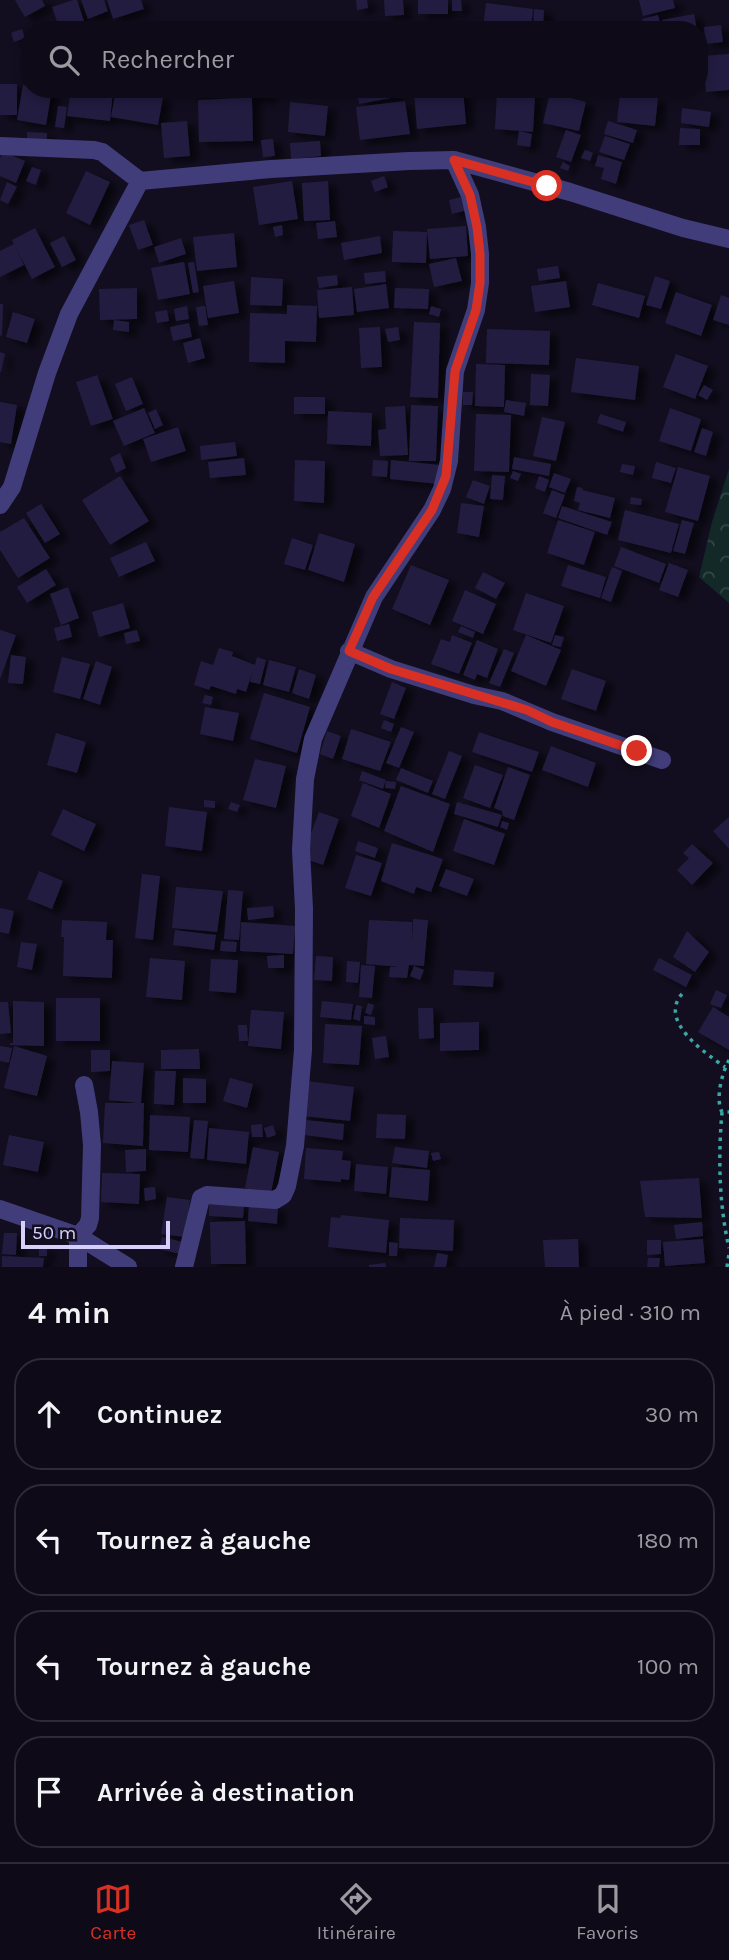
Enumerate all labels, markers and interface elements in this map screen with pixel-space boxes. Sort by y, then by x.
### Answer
search box [21,21,708,98]
icon: search [45,41,83,79]
text: Rechercher [101,44,234,75]
route start [531,170,562,201]
route end [621,735,652,766]
scale bar [21,1218,170,1250]
text: 50 m [32,1222,76,1244]
text: 4 min [28,1295,110,1331]
text: À pied · 310 m [560,1299,701,1326]
icon: ahead [30,1395,68,1433]
text: Continuez [97,1399,222,1430]
text: 30 m [645,1401,699,1428]
icon: left [30,1521,68,1559]
text: Tournez à gauche [97,1525,311,1556]
text: 180 m [637,1527,699,1554]
icon: left [30,1647,68,1685]
text: Tournez à gauche [97,1651,311,1682]
text: 100 m [637,1653,699,1680]
icon: arrive [30,1773,68,1811]
text: Arrivée à destination [97,1777,355,1808]
tab: Carte [90,1880,136,1944]
tab: Itinéraire [317,1880,396,1944]
tab: Favoris [576,1880,639,1944]

